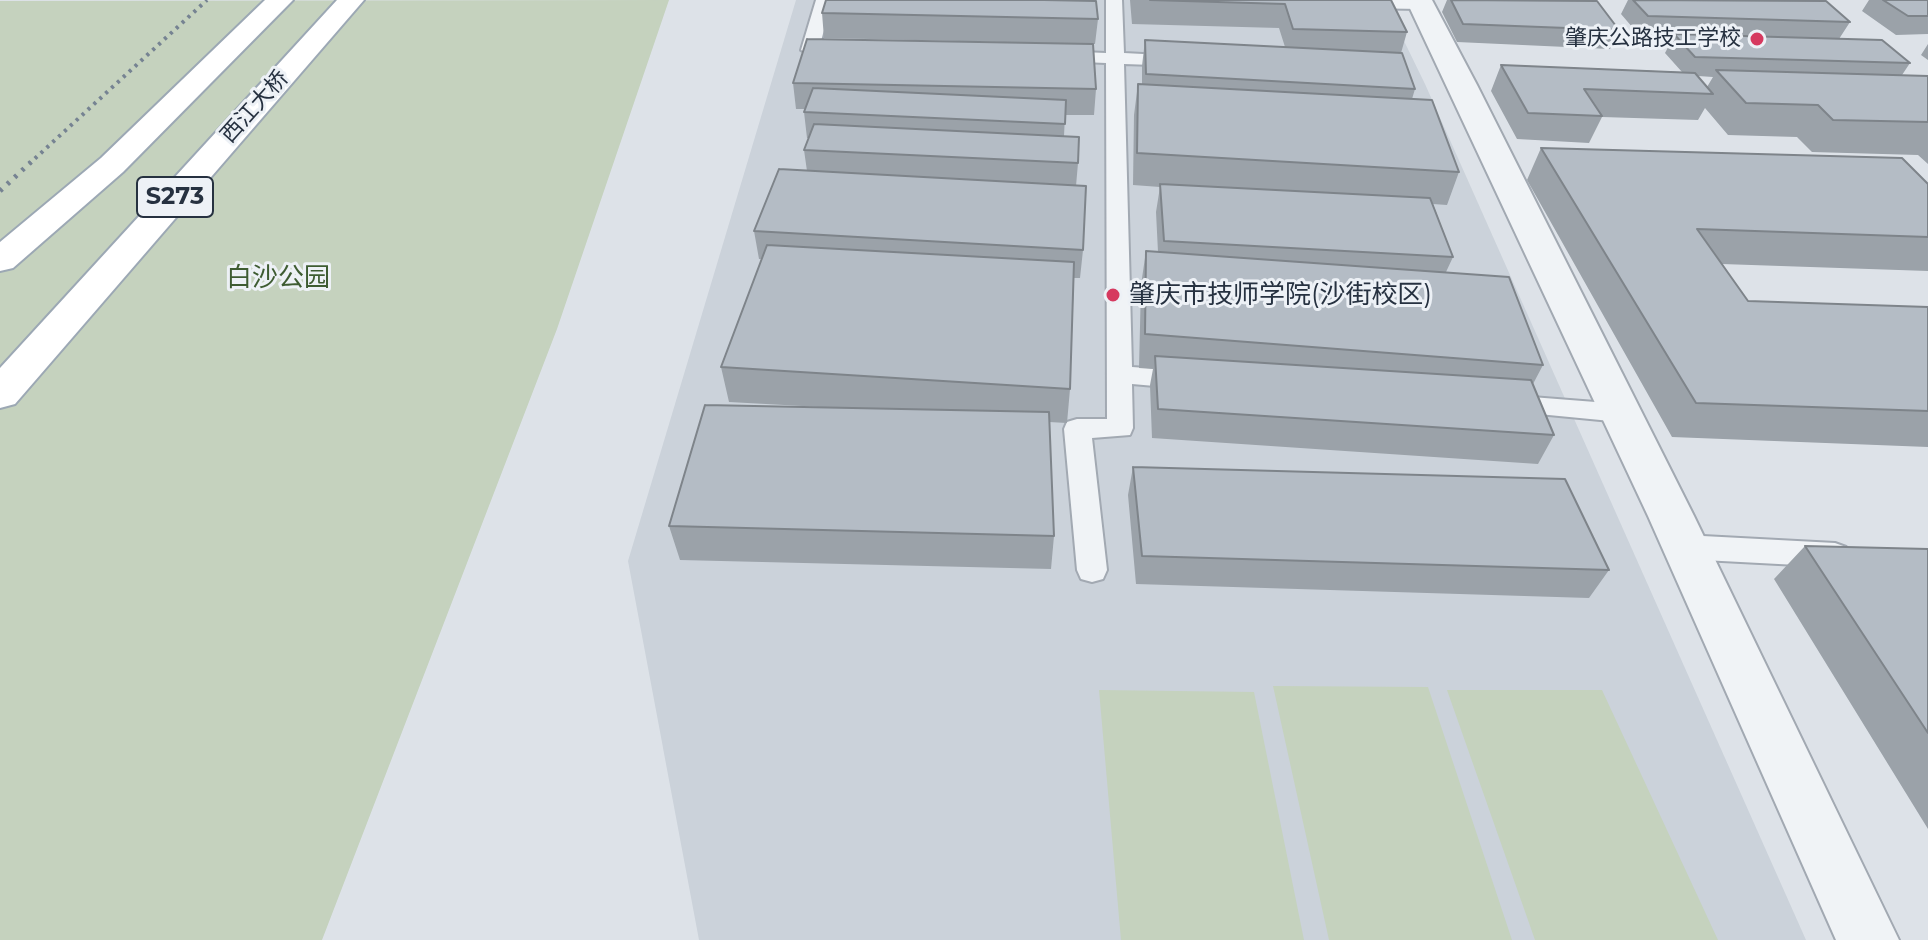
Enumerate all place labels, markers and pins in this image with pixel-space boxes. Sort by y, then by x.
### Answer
place label: 肇庆公路技工学校 [1565,26,1741,52]
marker: 肇庆公路技工学校 [1748,30,1766,48]
place label: 肇庆市技师学院(沙街校区) [1129,279,1432,311]
marker: 肇庆市技师学院(沙街校区) [1104,286,1122,304]

